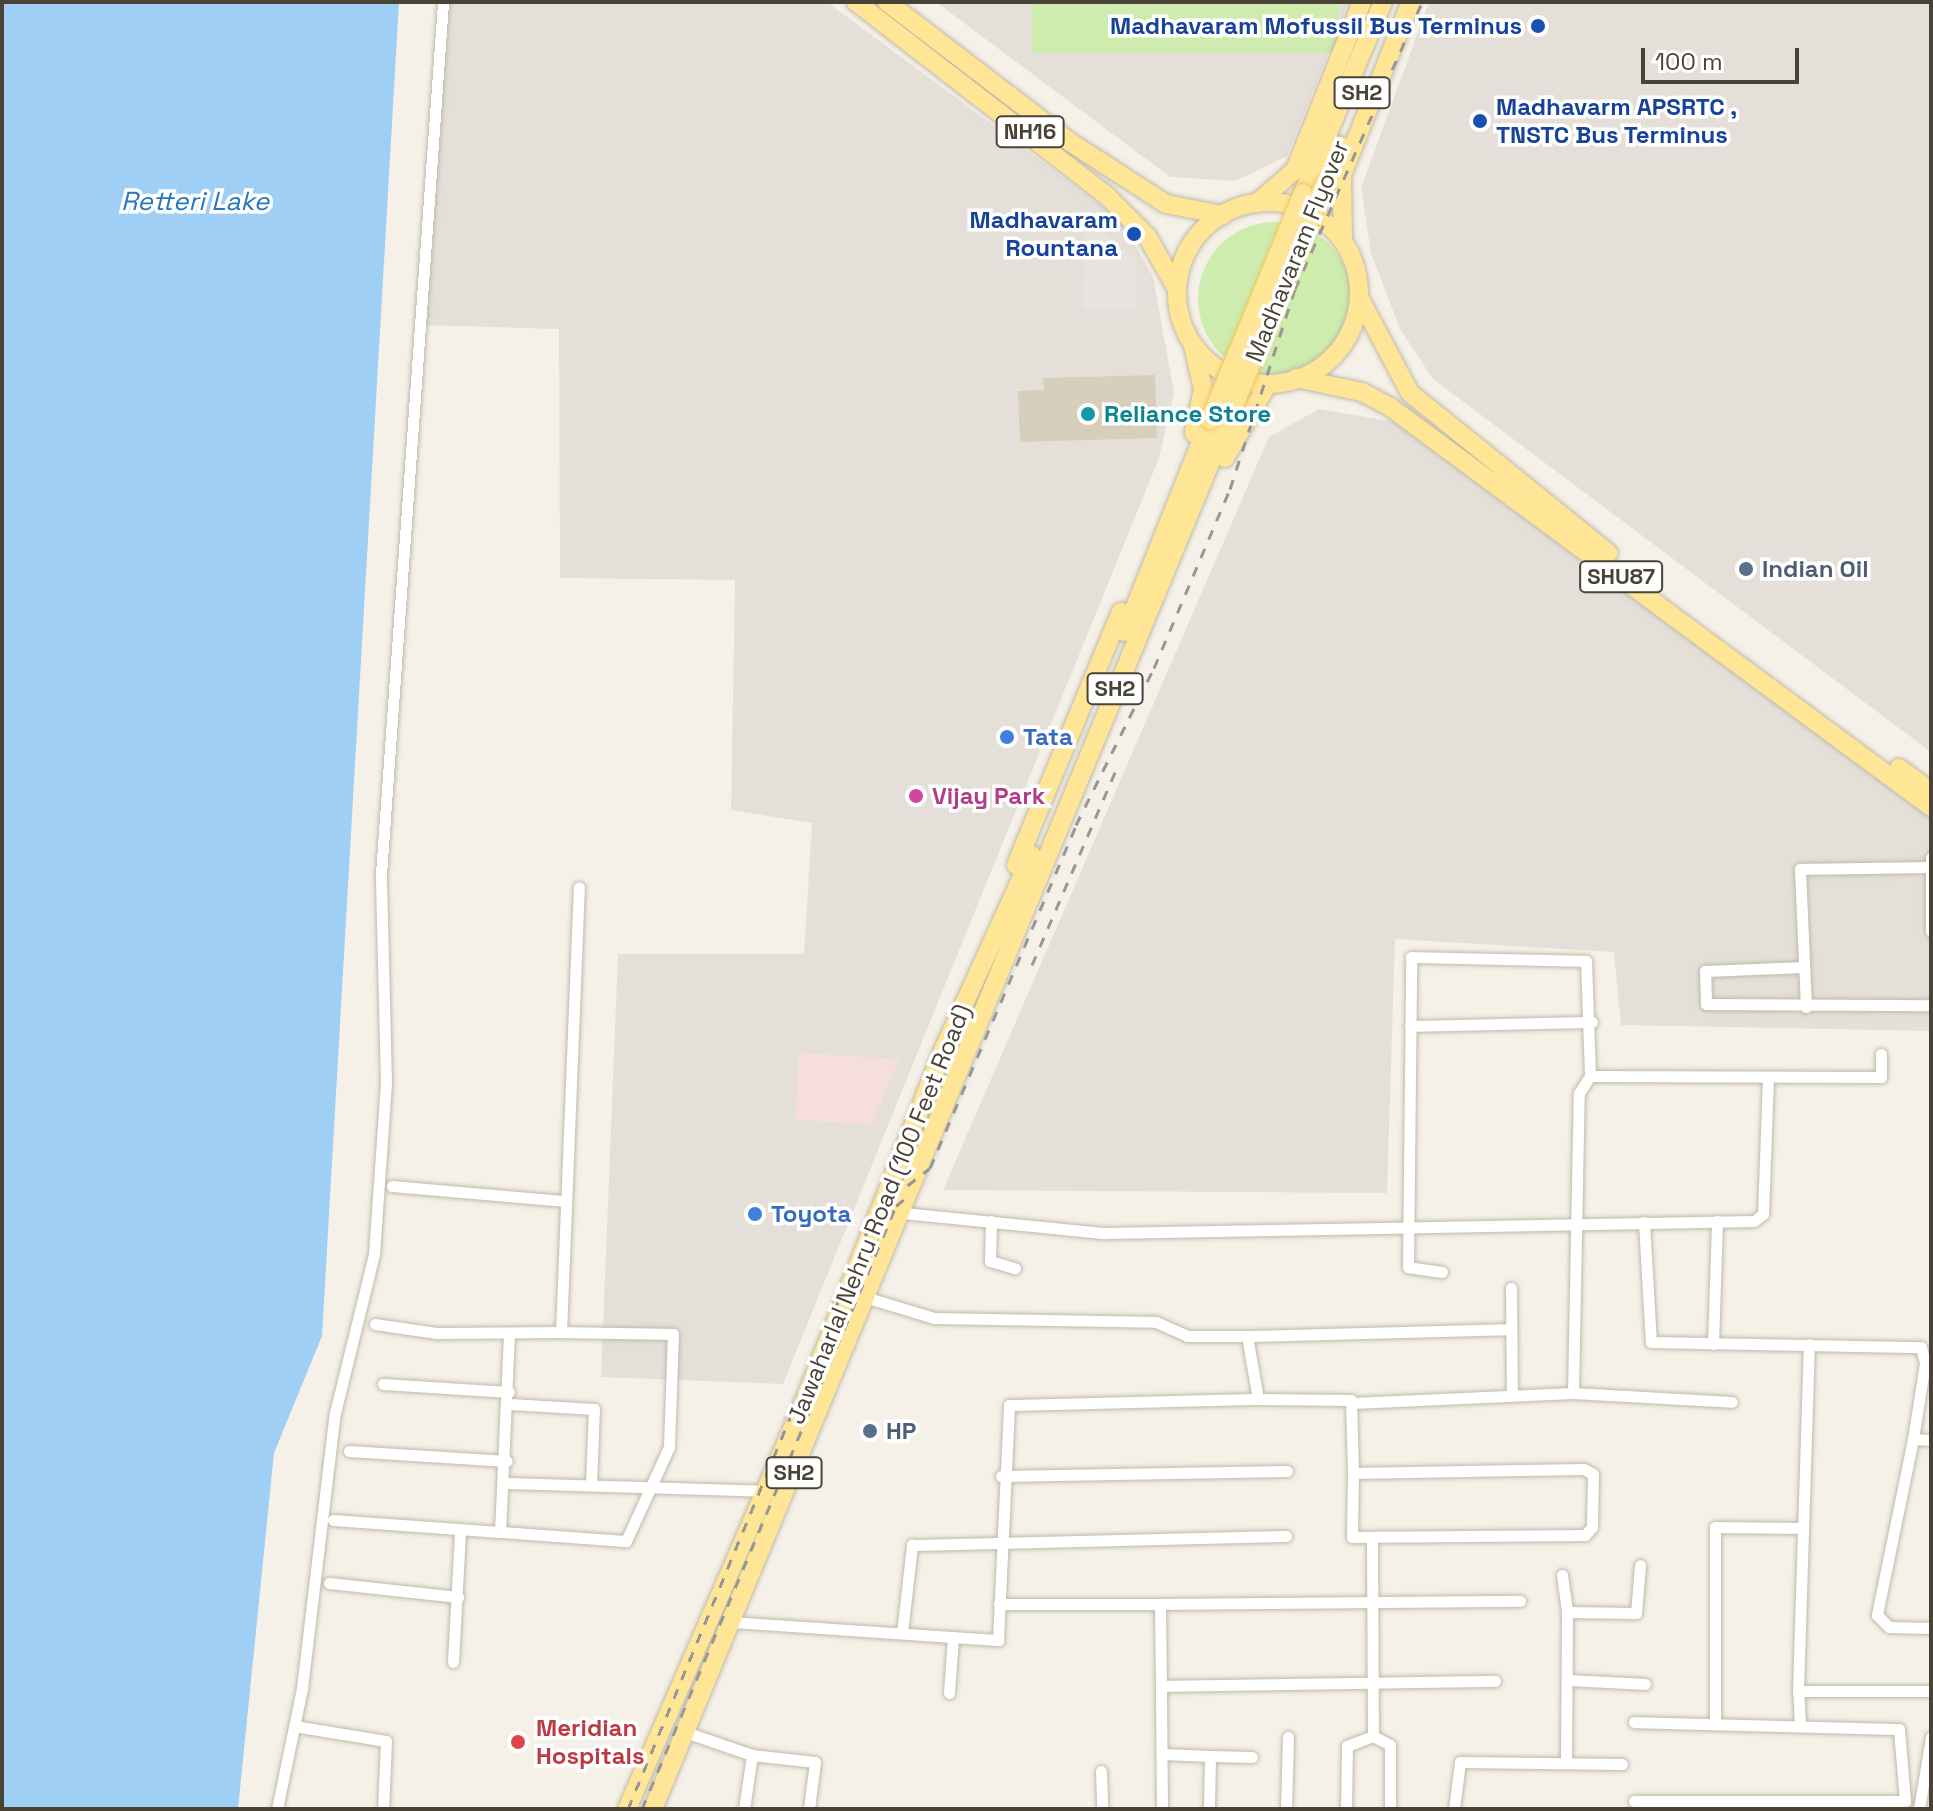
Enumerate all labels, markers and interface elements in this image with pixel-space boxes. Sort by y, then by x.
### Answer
place label: Madhavaram Mofussil Bus Terminus [1109,12,1522,40]
marker: Madhavaram Mofussil Bus Terminus [1529,17,1547,35]
scale bar [1645,32,1803,82]
text: 100 m [1655,46,1723,77]
road number: SH2 [1332,75,1392,111]
place label: Madhavarm APSRTC , TNSTC Bus Terminus [1496,93,1738,149]
marker: Madhavarm APSRTC , TNSTC Bus Terminus [1471,112,1489,130]
road number: NH16 [994,114,1066,150]
street label: Madhavaram Flyover [1239,136,1355,366]
water label: Retteri Lake [121,186,269,218]
place label: Madhavaram Rountana [970,206,1118,262]
marker: Madhavaram Rountana [1125,225,1143,243]
place label: Reliance Store [1104,400,1271,428]
marker: Reliance Store [1079,405,1097,423]
place label: Indian Oil [1762,555,1869,583]
road number: SHU87 [1579,559,1663,595]
marker: Indian Oil [1737,560,1755,578]
road number: SH2 [1085,671,1145,707]
place label: Tata [1023,723,1073,751]
marker: Tata [998,728,1016,746]
place label: Vijay Park [932,782,1045,810]
marker: Vijay Park [907,787,925,805]
street label: Jawaharlal Nehru Road (100 Feet Road) [781,1000,977,1428]
place label: Toyota [771,1200,851,1228]
marker: Toyota [746,1205,764,1223]
place label: HP [886,1417,916,1445]
marker: HP [861,1422,879,1440]
road number: SH2 [764,1455,824,1491]
place label: Meridian Hospitals [536,1714,644,1770]
marker: Meridian Hospitals [507,1731,529,1753]

